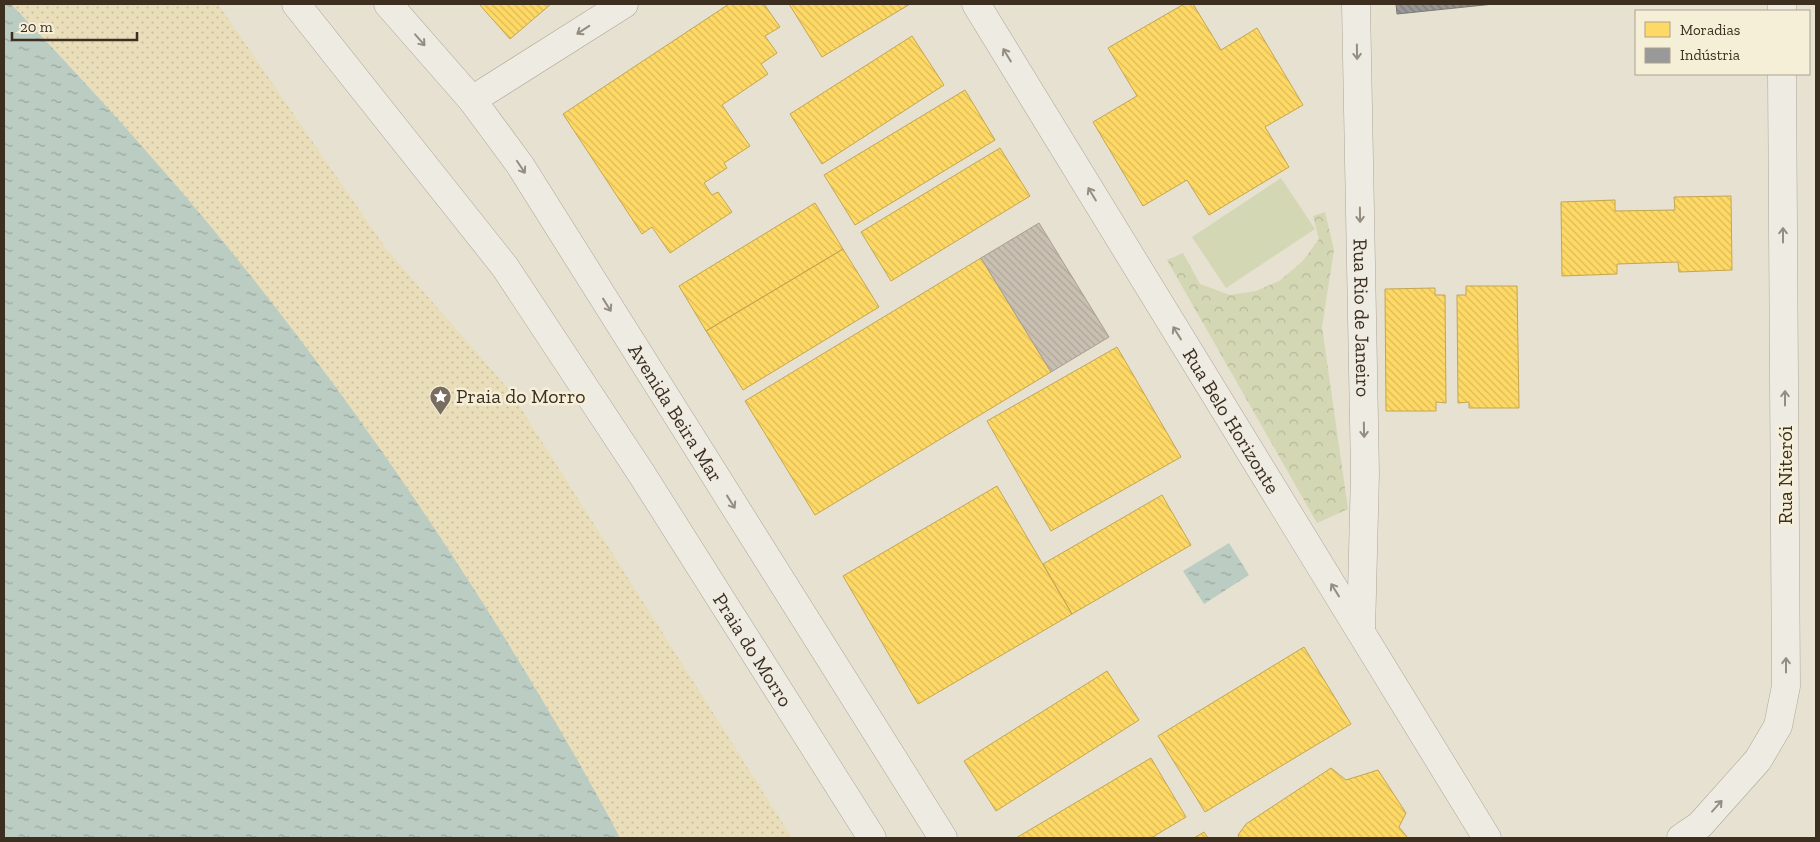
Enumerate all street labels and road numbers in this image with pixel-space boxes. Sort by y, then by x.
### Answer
street label: Rua Rio de Janeiro [1349,238,1376,397]
street label: Avenida Beira Mar [623,339,728,486]
street label: Rua Belo Horizonte [1178,344,1285,498]
street label: Rua Niterói [1773,425,1797,524]
street label: Praia do Morro [708,589,798,711]

